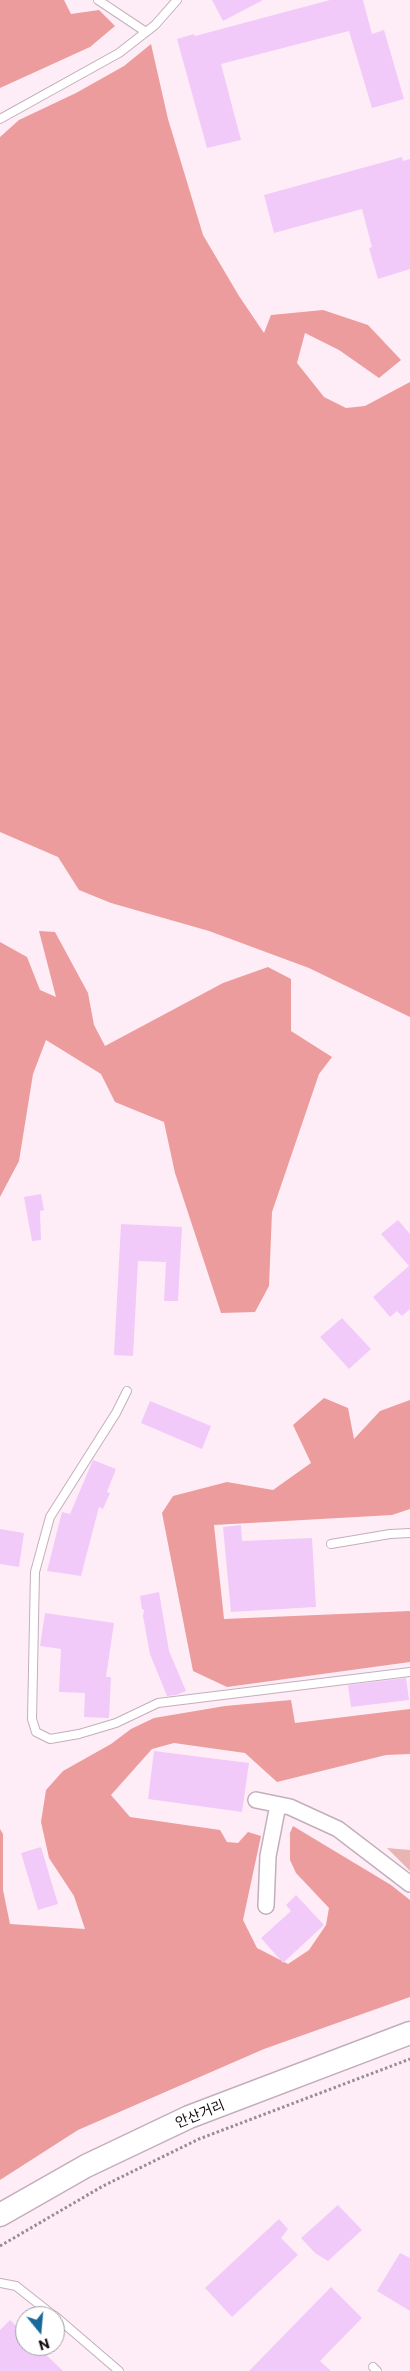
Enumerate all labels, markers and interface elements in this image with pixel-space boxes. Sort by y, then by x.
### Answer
street label: 안산거리 [173,2097,227,2131]
north arrow [15,2306,65,2356]
text: N [37,2335,52,2355]

